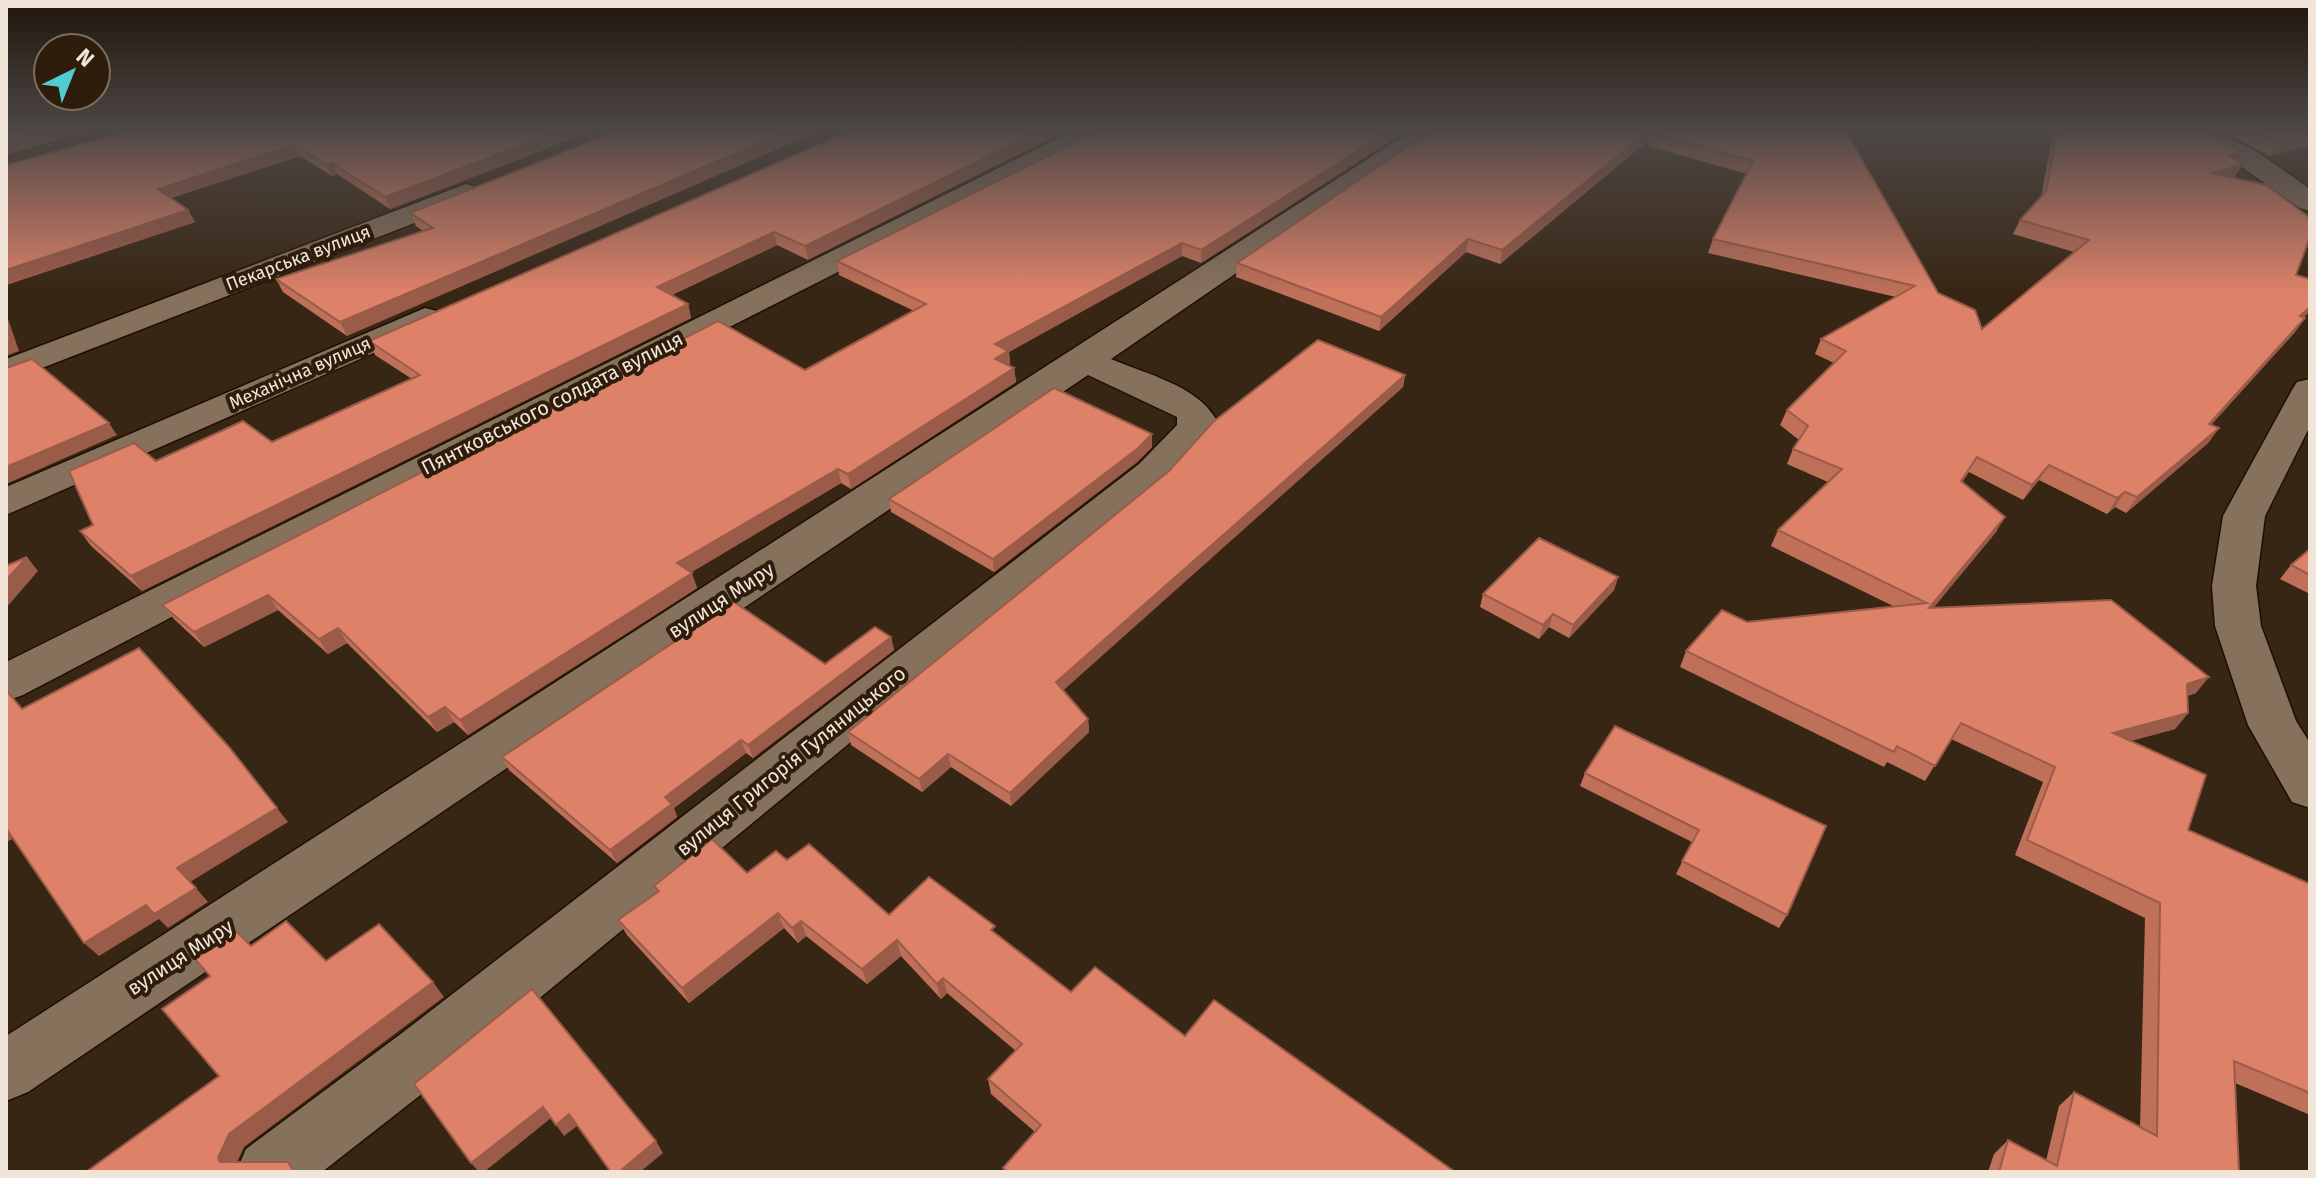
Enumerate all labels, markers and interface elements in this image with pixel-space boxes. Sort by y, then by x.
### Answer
north arrow [32,32,112,112]
text: N [71,43,100,73]
street label: Пекарська вулиця [223,220,373,296]
street label: Пянтковського солдата вулиця [417,326,687,480]
street label: Механічна вулиця [226,332,374,414]
street label: вулиця Миру [664,557,779,643]
street label: вулиця Григорія Гуляницького [672,661,910,861]
street label: вулиця Миру [123,914,238,1000]

